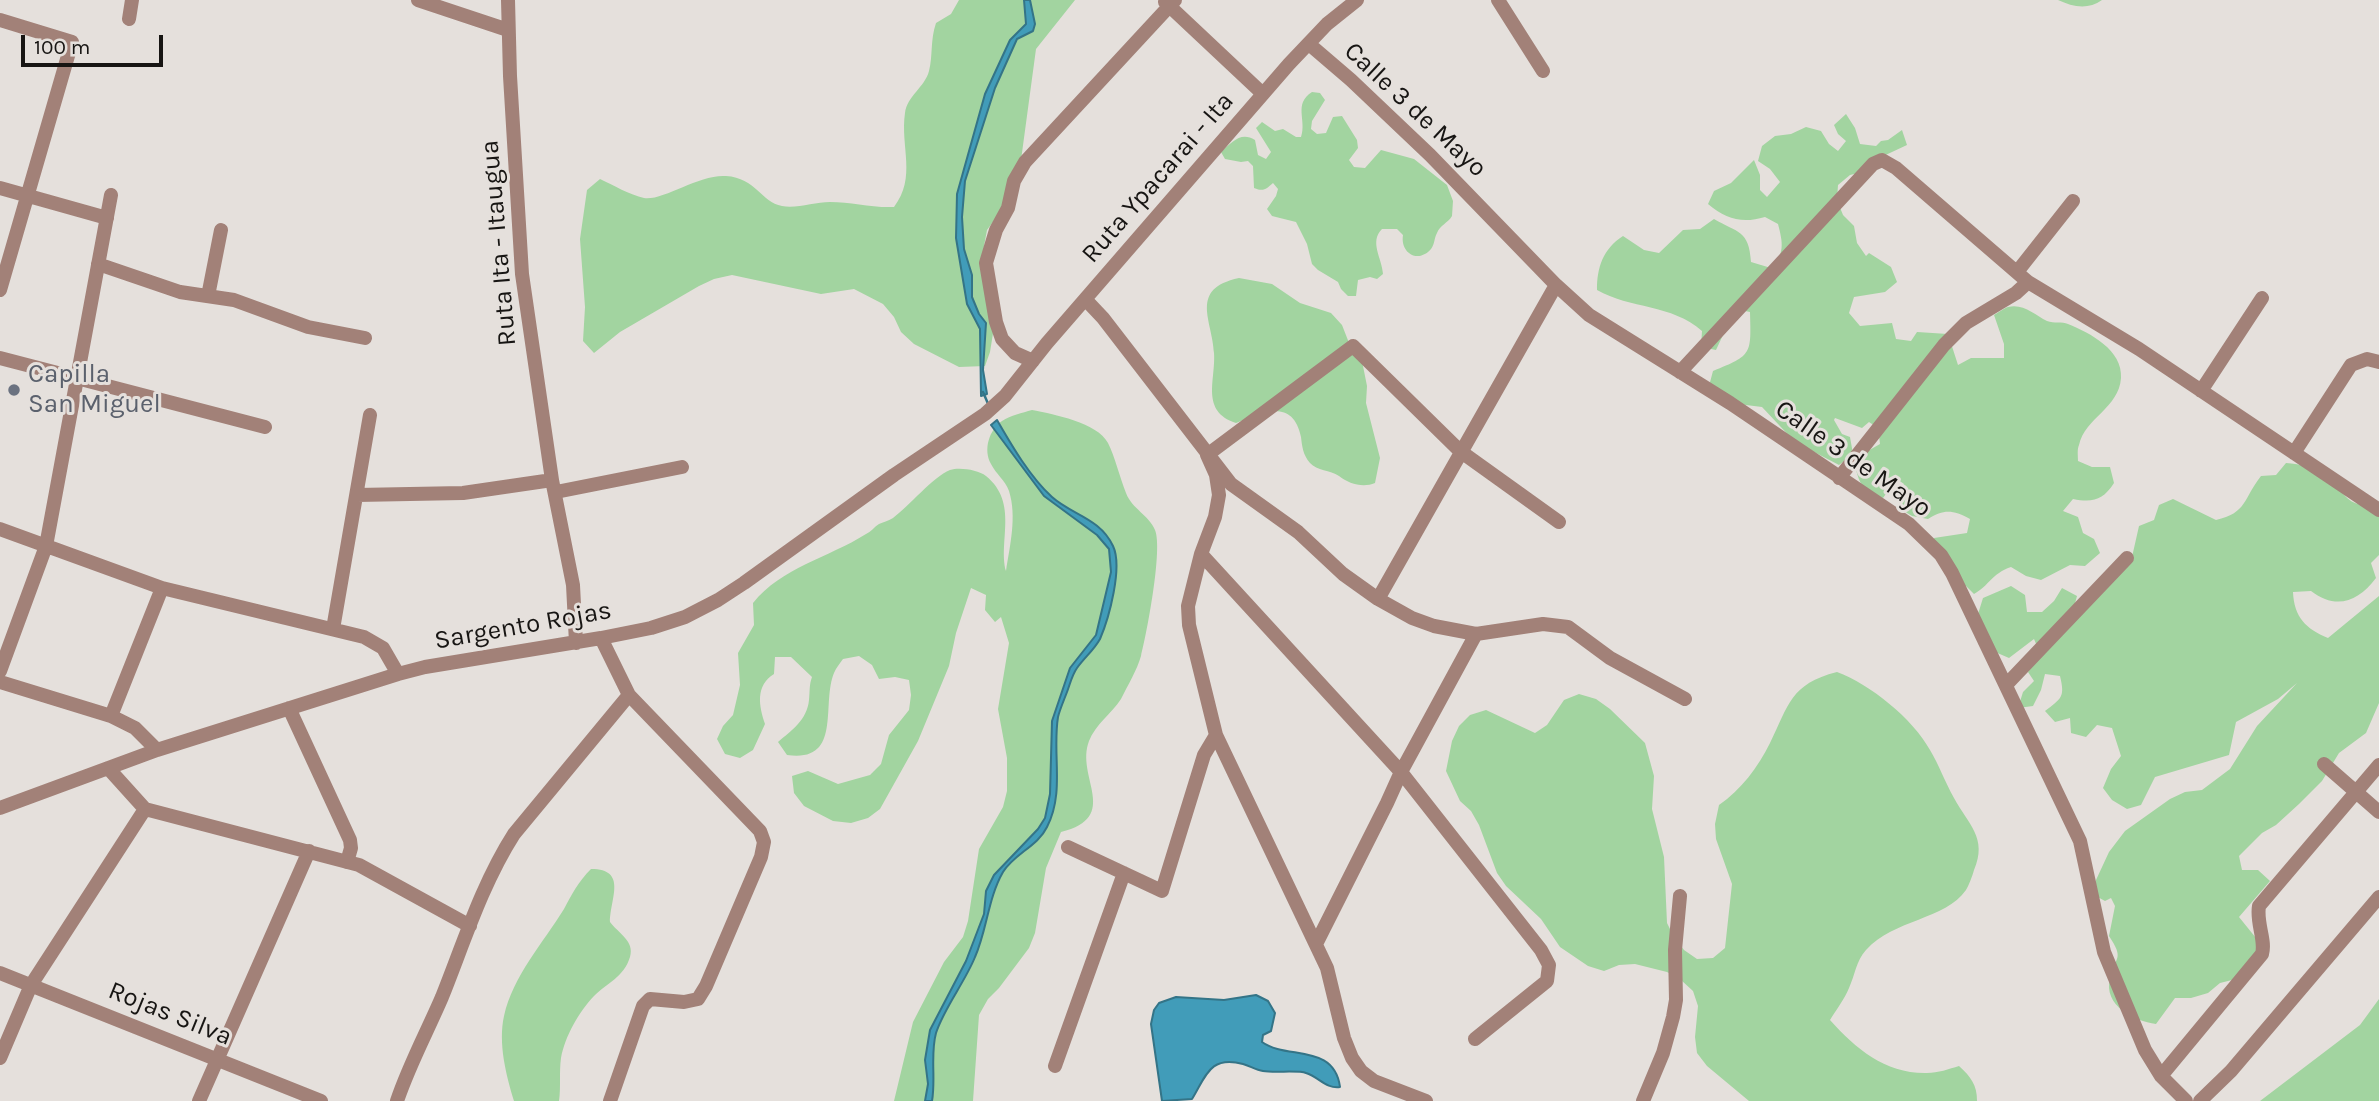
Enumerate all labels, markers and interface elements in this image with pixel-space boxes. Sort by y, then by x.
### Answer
scale bar [24,21,166,65]
text: 100 m [34,35,91,59]
street label: Calle 3 de Mayo [1337,36,1493,184]
street label: Ruta Ypacarai - Ita [1075,86,1241,270]
street label: Ruta Ita - Itaugua [474,139,524,347]
place label: Capilla San Miguel [28,359,161,420]
marker: Capilla San Miguel [6,382,22,398]
street label: Calle 3 de Mayo [1769,394,1937,524]
street label: Sargento Rojas [432,595,614,657]
street label: Rojas Silva [104,975,236,1053]

